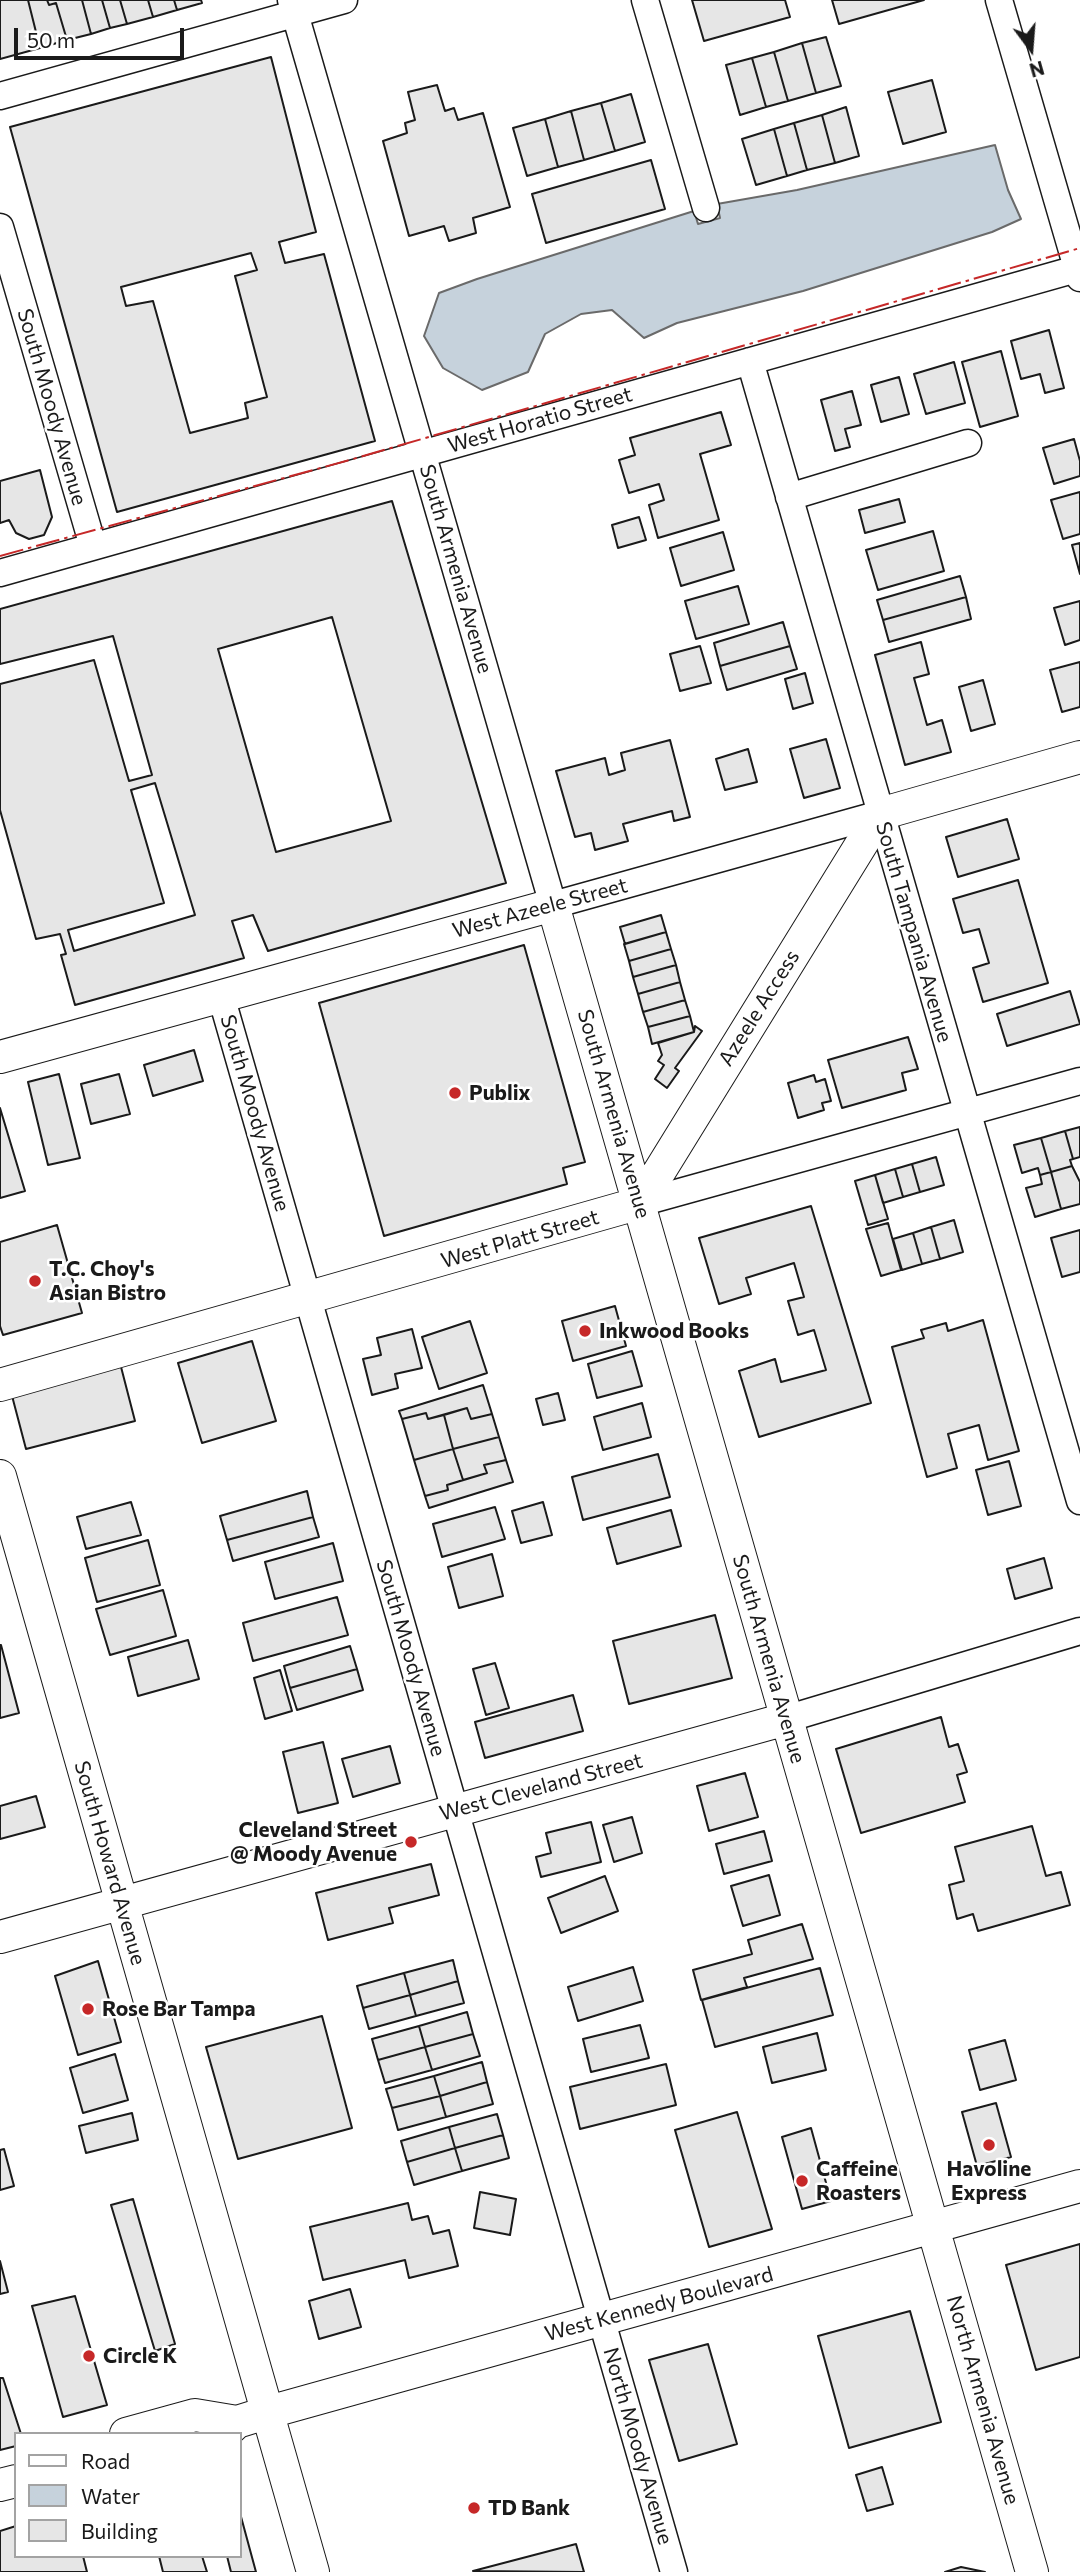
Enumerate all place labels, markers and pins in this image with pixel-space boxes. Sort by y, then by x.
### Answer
place label: Publix [469,1080,531,1106]
marker: Publix [447,1085,463,1101]
place label: T.C. Choy's Asian Bistro [49,1256,166,1306]
marker: T.C. Choy's Asian Bistro [27,1273,43,1289]
place label: Inkwood Books [599,1318,749,1344]
marker: Inkwood Books [577,1323,593,1339]
place label: Cleveland Street @ Moody Avenue [230,1817,397,1867]
marker: Cleveland Street @ Moody Avenue [403,1834,419,1850]
place label: Rose Bar Tampa [102,1996,256,2022]
marker: Rose Bar Tampa [80,2001,96,2017]
marker: Havoline Express [981,2137,997,2153]
place label: Caffeine Roasters [816,2156,901,2206]
place label: Havoline Express [947,2156,1031,2206]
marker: Caffeine Roasters [794,2173,810,2189]
place label: Circle K [103,2343,177,2369]
marker: Circle K [81,2348,97,2364]
place label: TD Bank [488,2495,570,2521]
marker: TD Bank [466,2500,482,2516]

